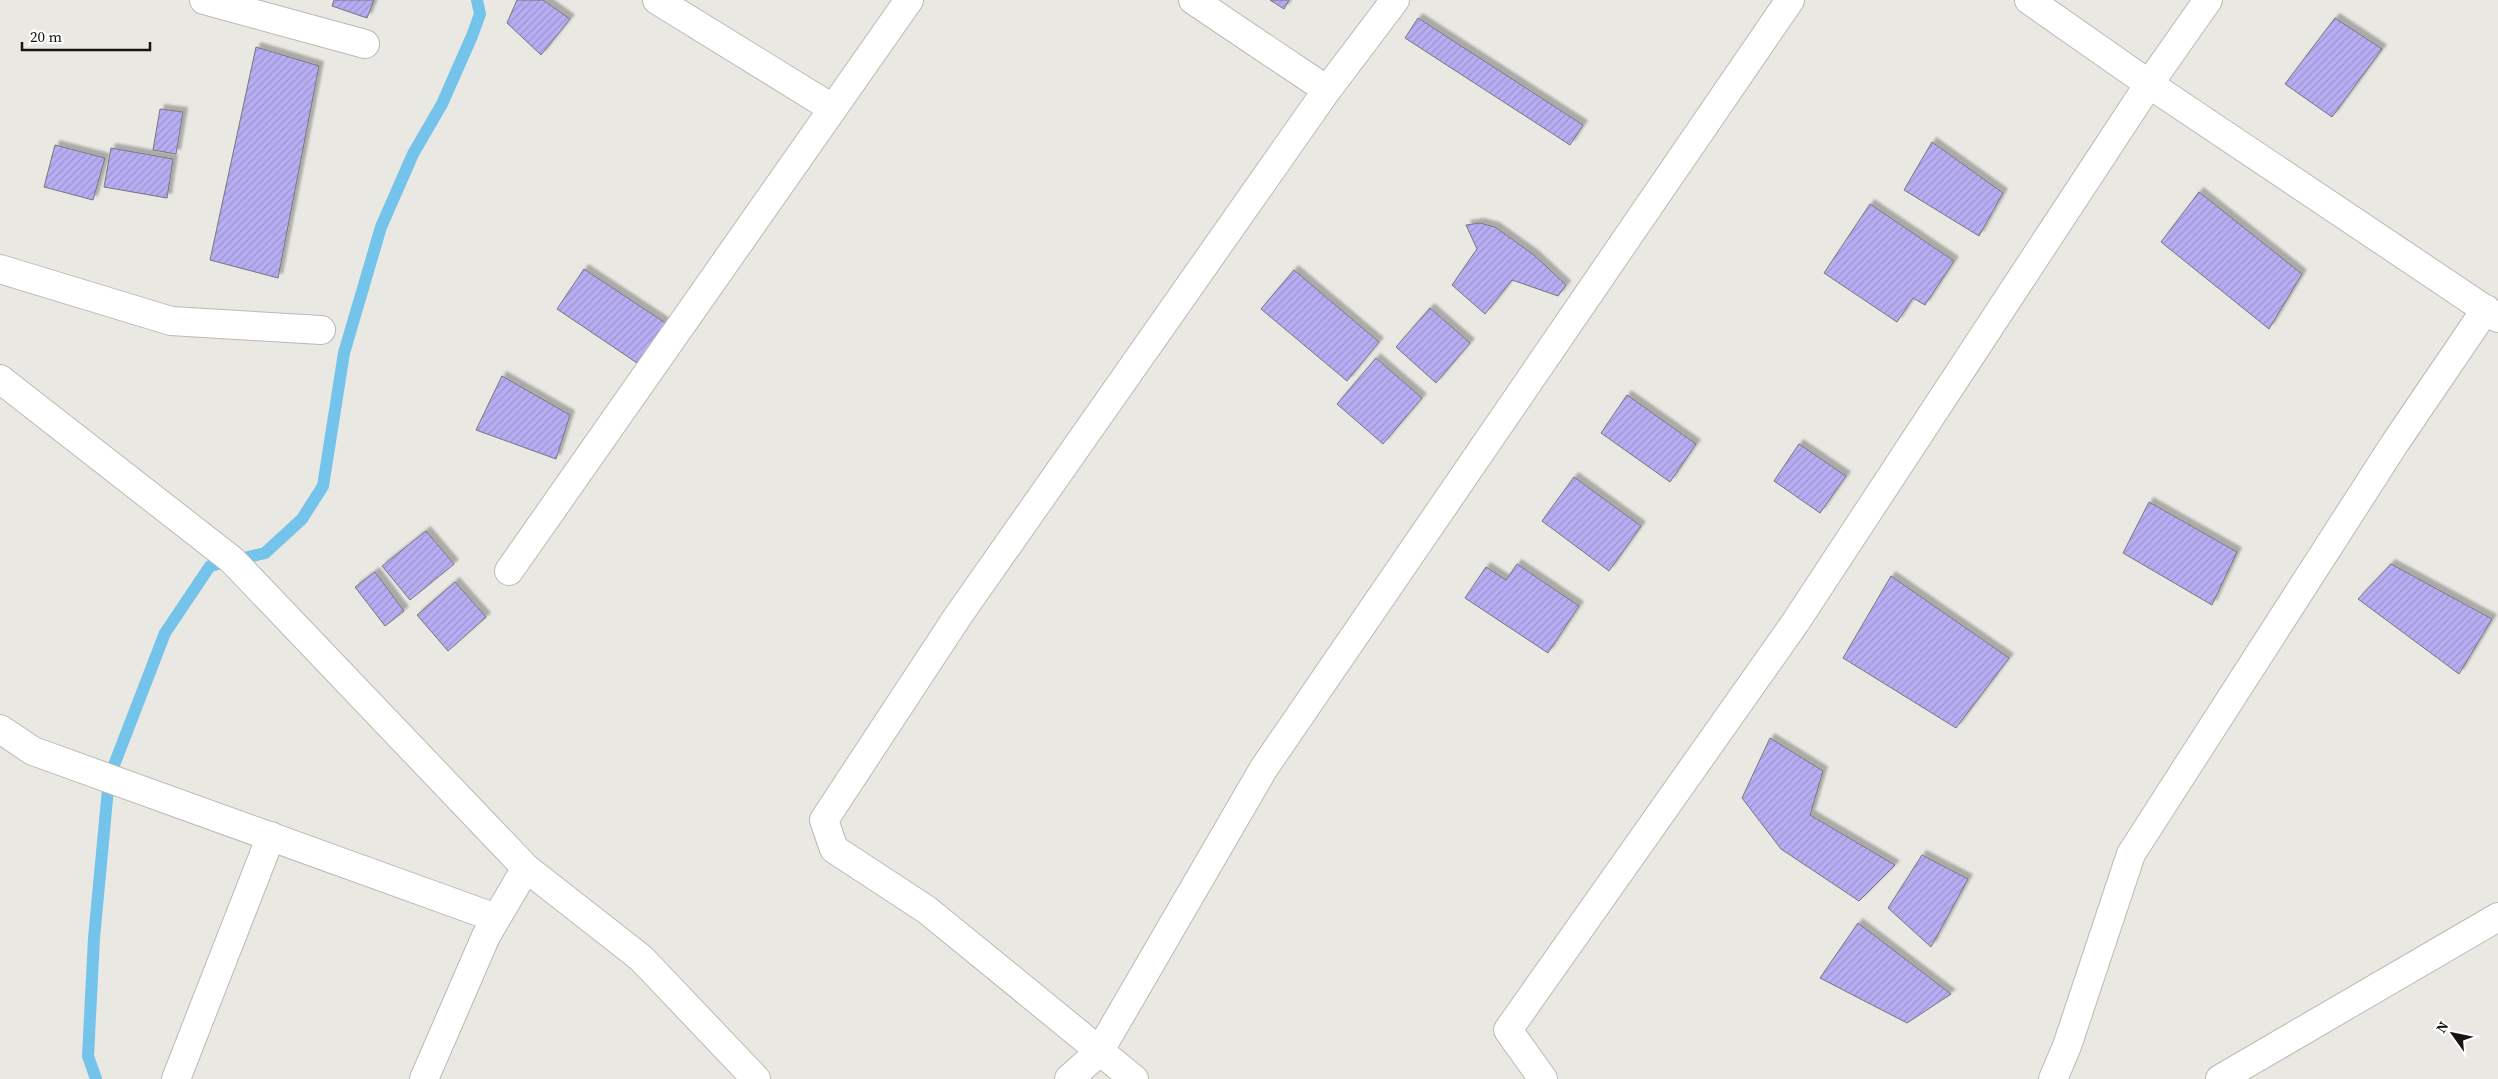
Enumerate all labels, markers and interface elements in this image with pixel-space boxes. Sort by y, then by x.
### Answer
scale bar [22,20,150,52]
text: 20 m [30,26,62,47]
north arrow [2428,1009,2478,1059]
text: N [2431,1017,2453,1037]

